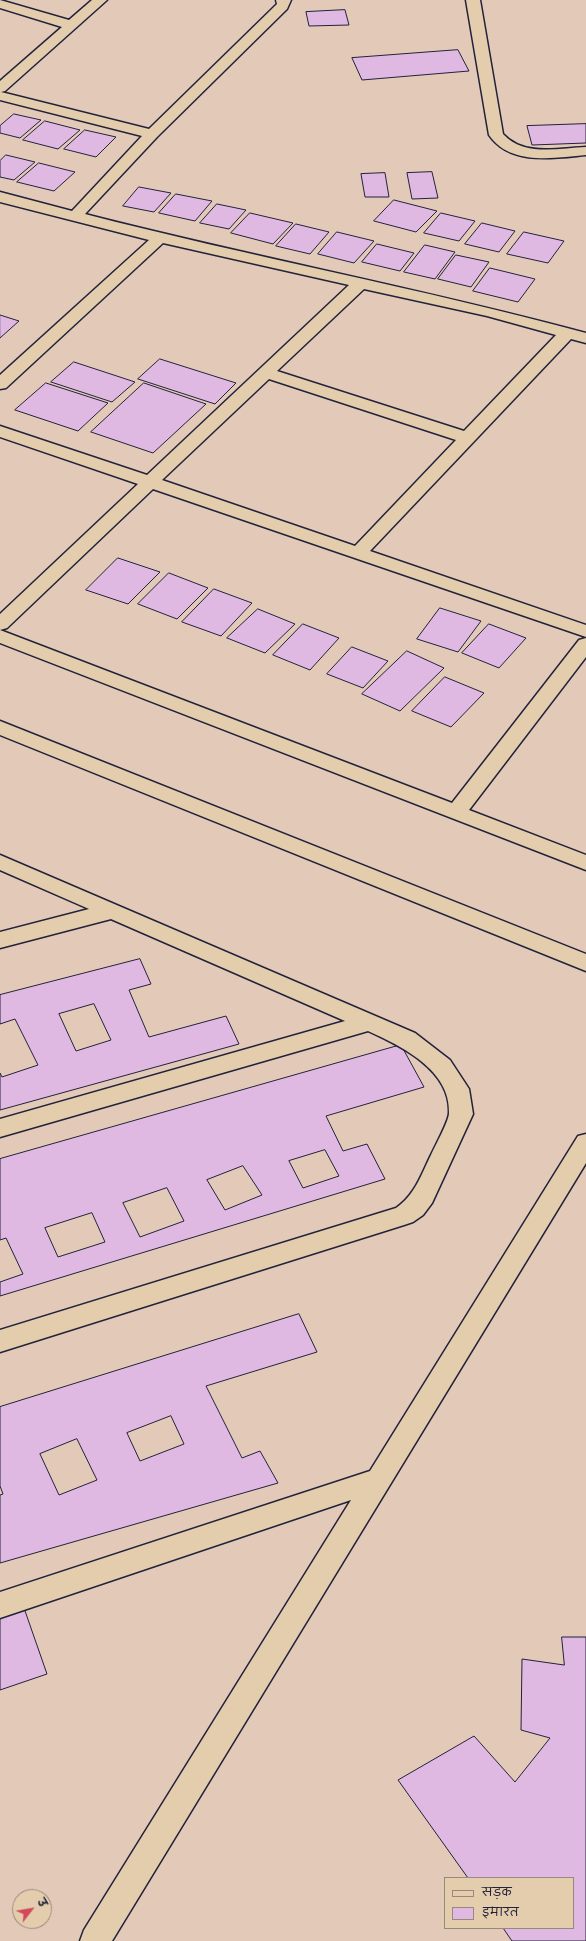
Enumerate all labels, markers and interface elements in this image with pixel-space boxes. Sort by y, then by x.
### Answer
legend [444,1877,574,1929]
text: सड़क [482,1885,512,1899]
north arrow [12,1889,52,1929]
text: उ [34,1897,49,1910]
text: इमारत [482,1905,519,1919]

